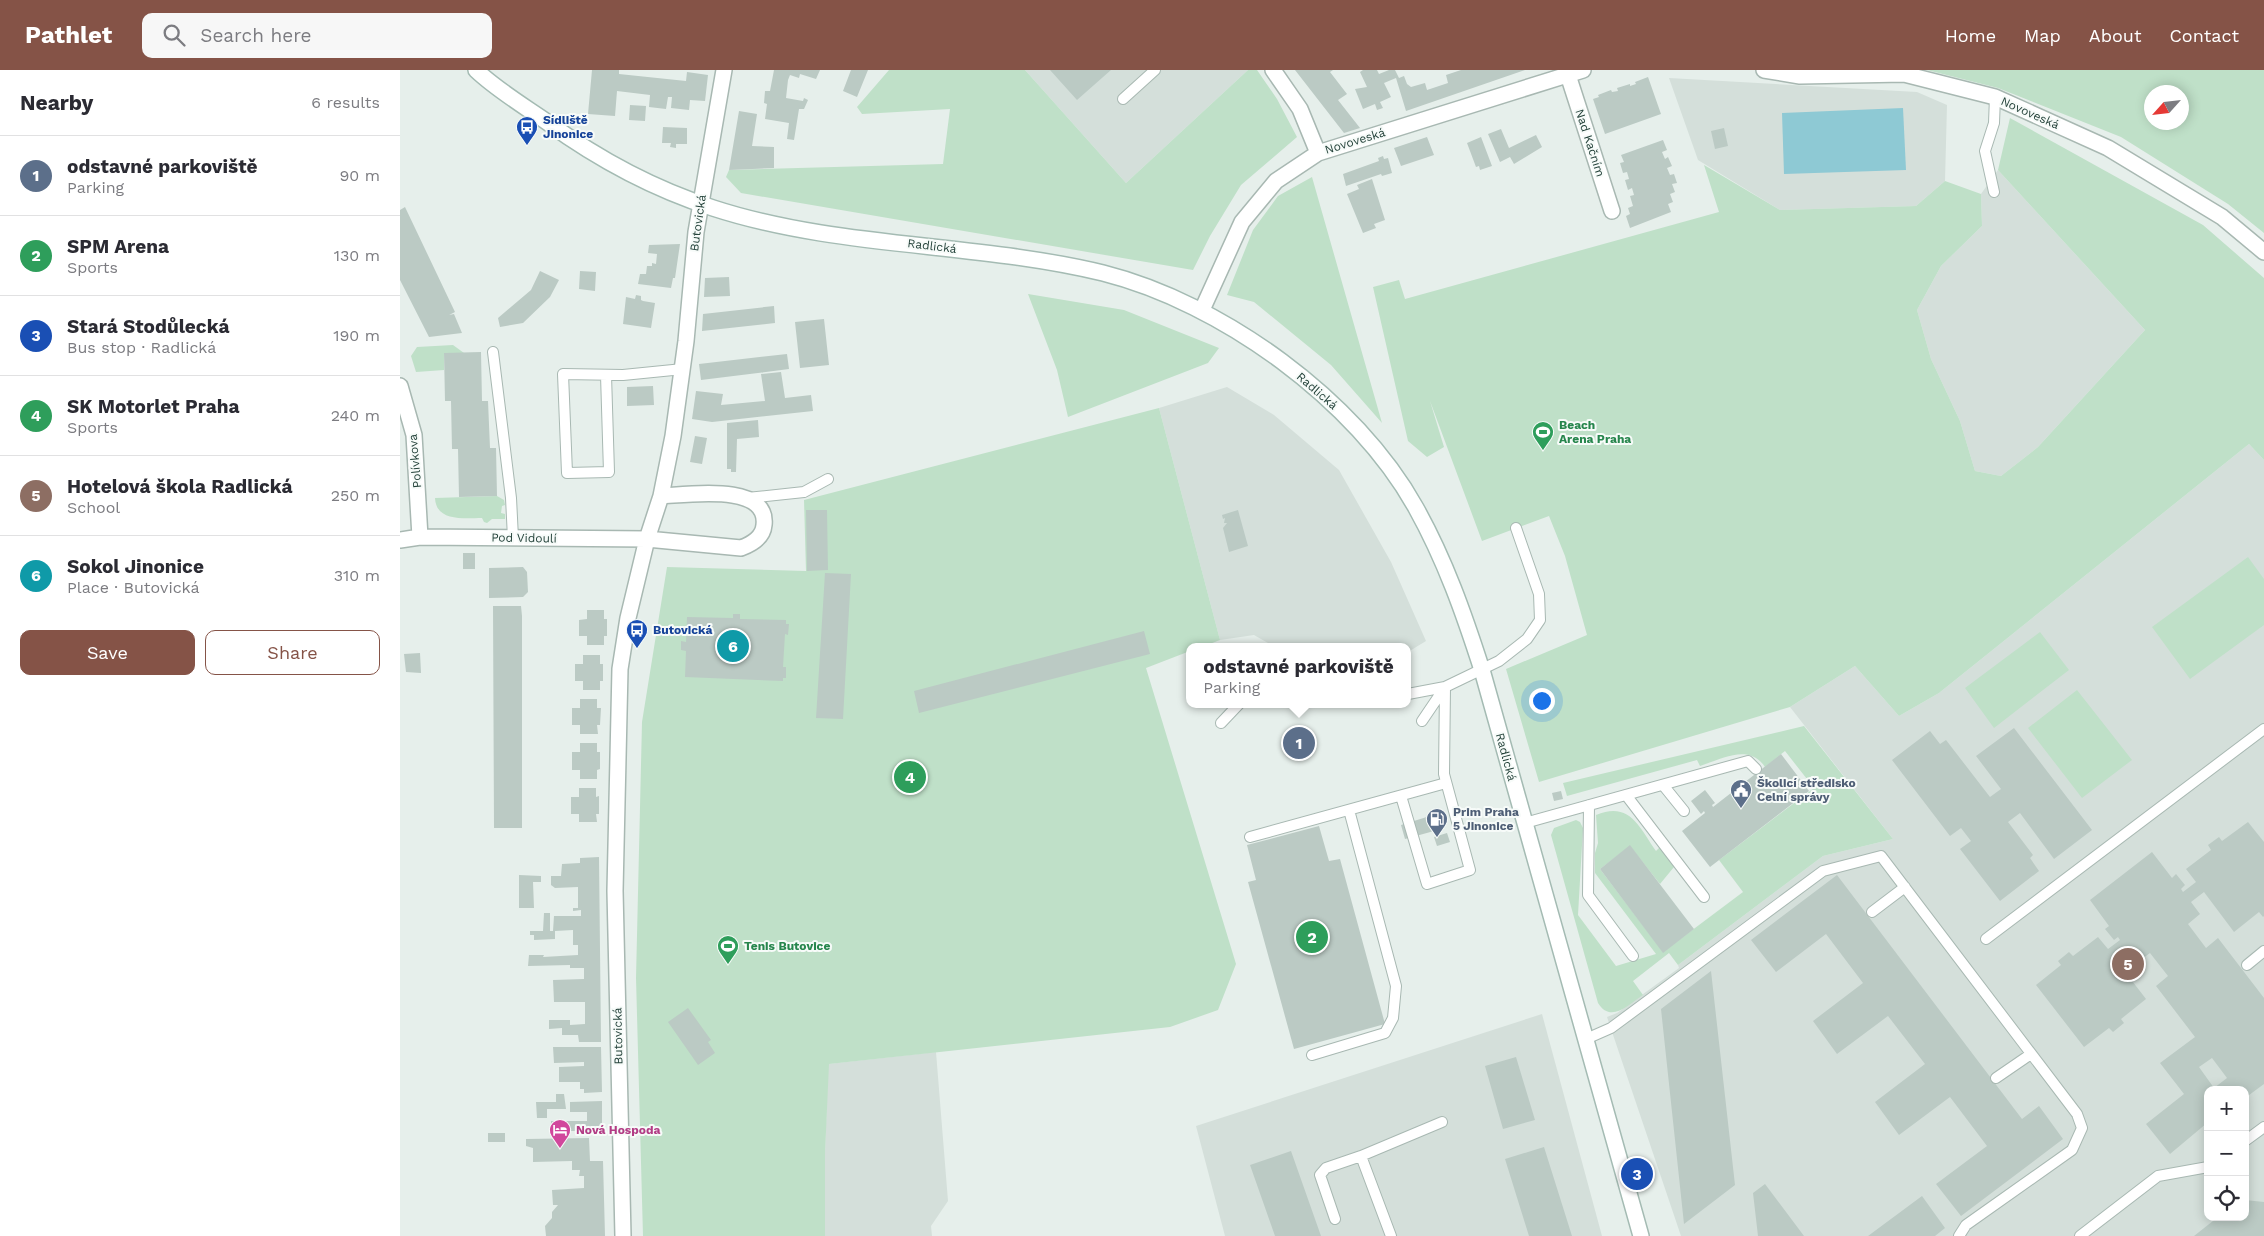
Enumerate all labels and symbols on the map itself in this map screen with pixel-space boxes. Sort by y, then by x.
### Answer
north arrow [2144,85,2189,130]
street label: Novoveská [1999,94,2061,132]
street label: Nad Kačním [1572,107,1608,179]
place label: Sídliště Jinonice [543,113,593,141]
bus stop icon: Sídliště Jinonice [515,115,539,146]
street label: Novoveská [1323,125,1387,157]
street label: Butovická [687,194,709,252]
street label: Radlická [907,236,958,256]
street label: Radlická [1294,370,1340,413]
place label: Beach Arena Praha [1559,418,1631,446]
sports icon: Beach Arena Praha [1531,420,1555,451]
street label: Polívkova [406,433,424,489]
street label: Pod Vidoulí [491,530,557,546]
bus stop icon: Butovická [625,618,649,649]
place label: Butovická [653,623,712,637]
pin: 6 [717,627,749,665]
your location [1529,688,1555,714]
pin: 1 [1283,724,1315,762]
street label: Radlická [1493,731,1519,783]
pin: 4 [894,758,926,796]
place label: Školicí středisko Celní správy [1757,776,1856,804]
public building icon: Školicí středisko Celní správy [1729,778,1753,809]
place label: Prim Praha 5 Jinonice [1453,805,1519,833]
fuel station icon: Prim Praha 5 Jinonice [1425,807,1449,838]
pin: 2 [1296,918,1328,956]
sports icon: Tenis Butovice [716,934,740,965]
place label: Tenis Butovice [744,939,830,953]
pin: 5 [2112,945,2144,983]
street label: Butovická [610,1007,625,1065]
hotel icon: Nová Hospoda [548,1118,572,1149]
place label: Nová Hospoda [576,1123,660,1137]
pin: 3 [1621,1155,1653,1193]

